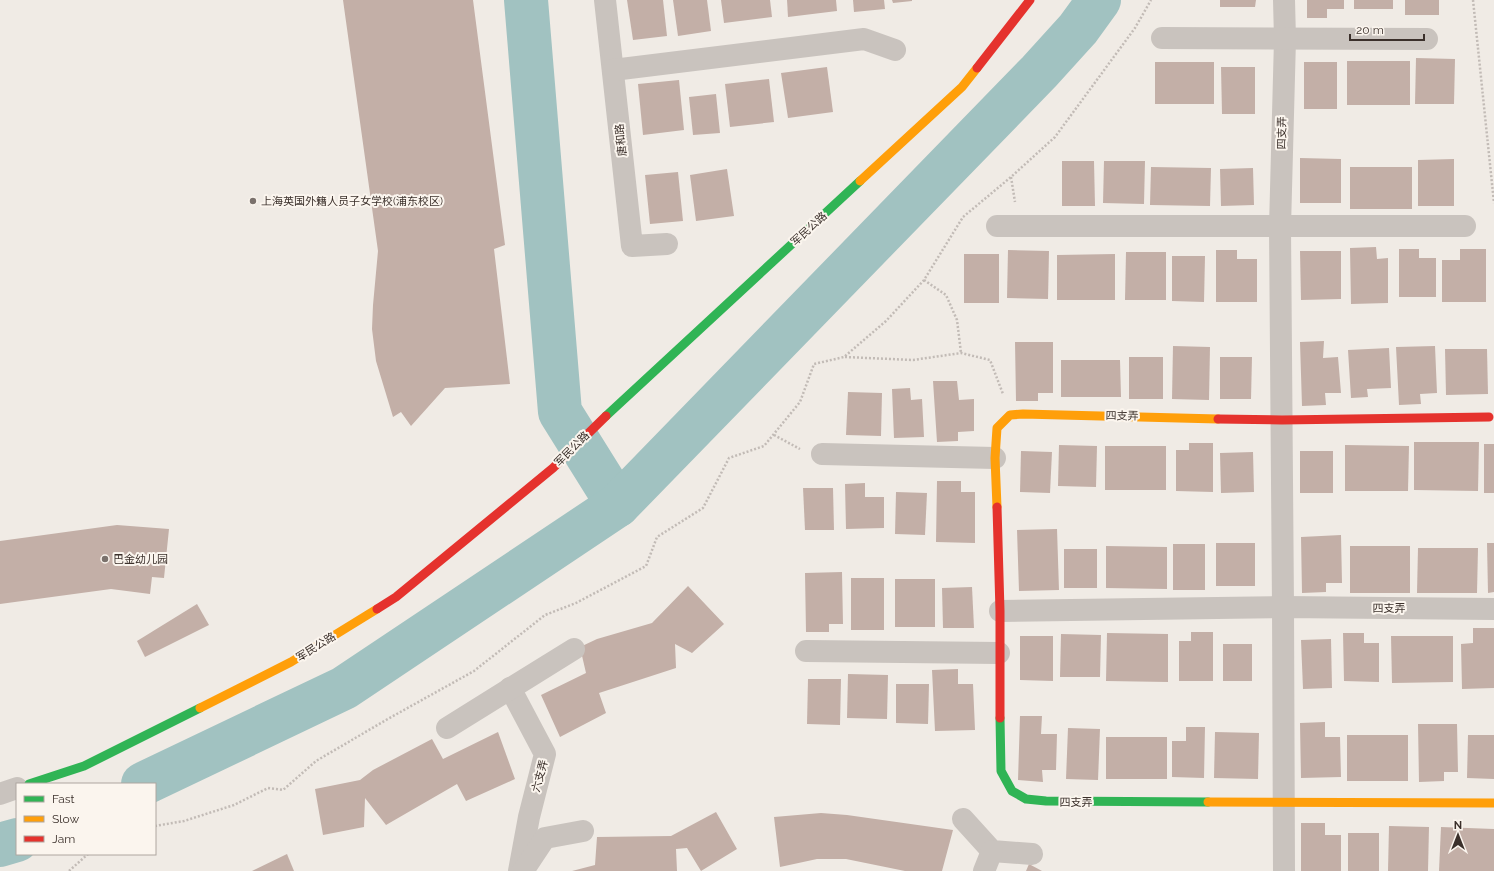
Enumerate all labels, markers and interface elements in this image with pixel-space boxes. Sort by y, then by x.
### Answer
scale bar [1350,16,1424,42]
text: 20 m [1356,23,1384,37]
street label: 四支弄 [1275,116,1289,150]
street label: 唐和路 [613,123,629,157]
place label: 上海英国外籍人员子女学校(浦东校区) [261,195,443,208]
marker: 上海英国外籍人员子女学校(浦东校区) [248,196,258,206]
street label: 军民公路 [788,209,830,249]
street label: 四支弄 [1105,409,1139,423]
street label: 军民公路 [552,429,592,469]
place label: 巴金幼儿园 [113,553,168,566]
marker: 巴金幼儿园 [100,554,110,564]
street label: 四支弄 [1373,602,1406,615]
street label: 军民公路 [294,630,338,664]
street label: 六支弄 [529,758,551,794]
legend [16,783,156,855]
text: Fast [52,792,75,806]
street label: 四支弄 [1060,796,1093,809]
text: Slow [52,812,79,826]
north arrow [1438,815,1478,855]
text: N [1454,819,1462,832]
text: Jam [52,832,75,846]

